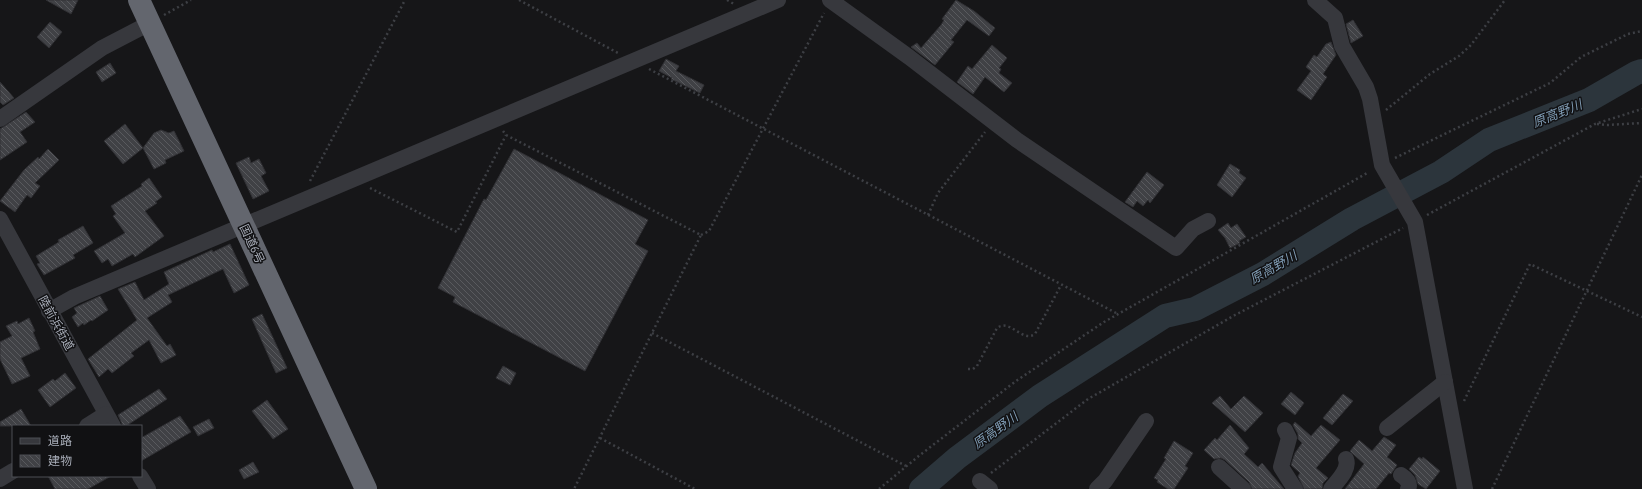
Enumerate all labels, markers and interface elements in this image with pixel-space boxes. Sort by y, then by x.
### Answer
water label: 原高野川 [1530,96,1586,130]
street label: 国道6号 [237,222,267,266]
water label: 原高野川 [1247,247,1301,287]
street label: 陸前浜街道 [35,293,77,353]
water label: 原高野川 [970,408,1022,452]
legend [12,425,142,477]
text: 道路 [48,434,72,448]
text: 建物 [48,454,72,468]

